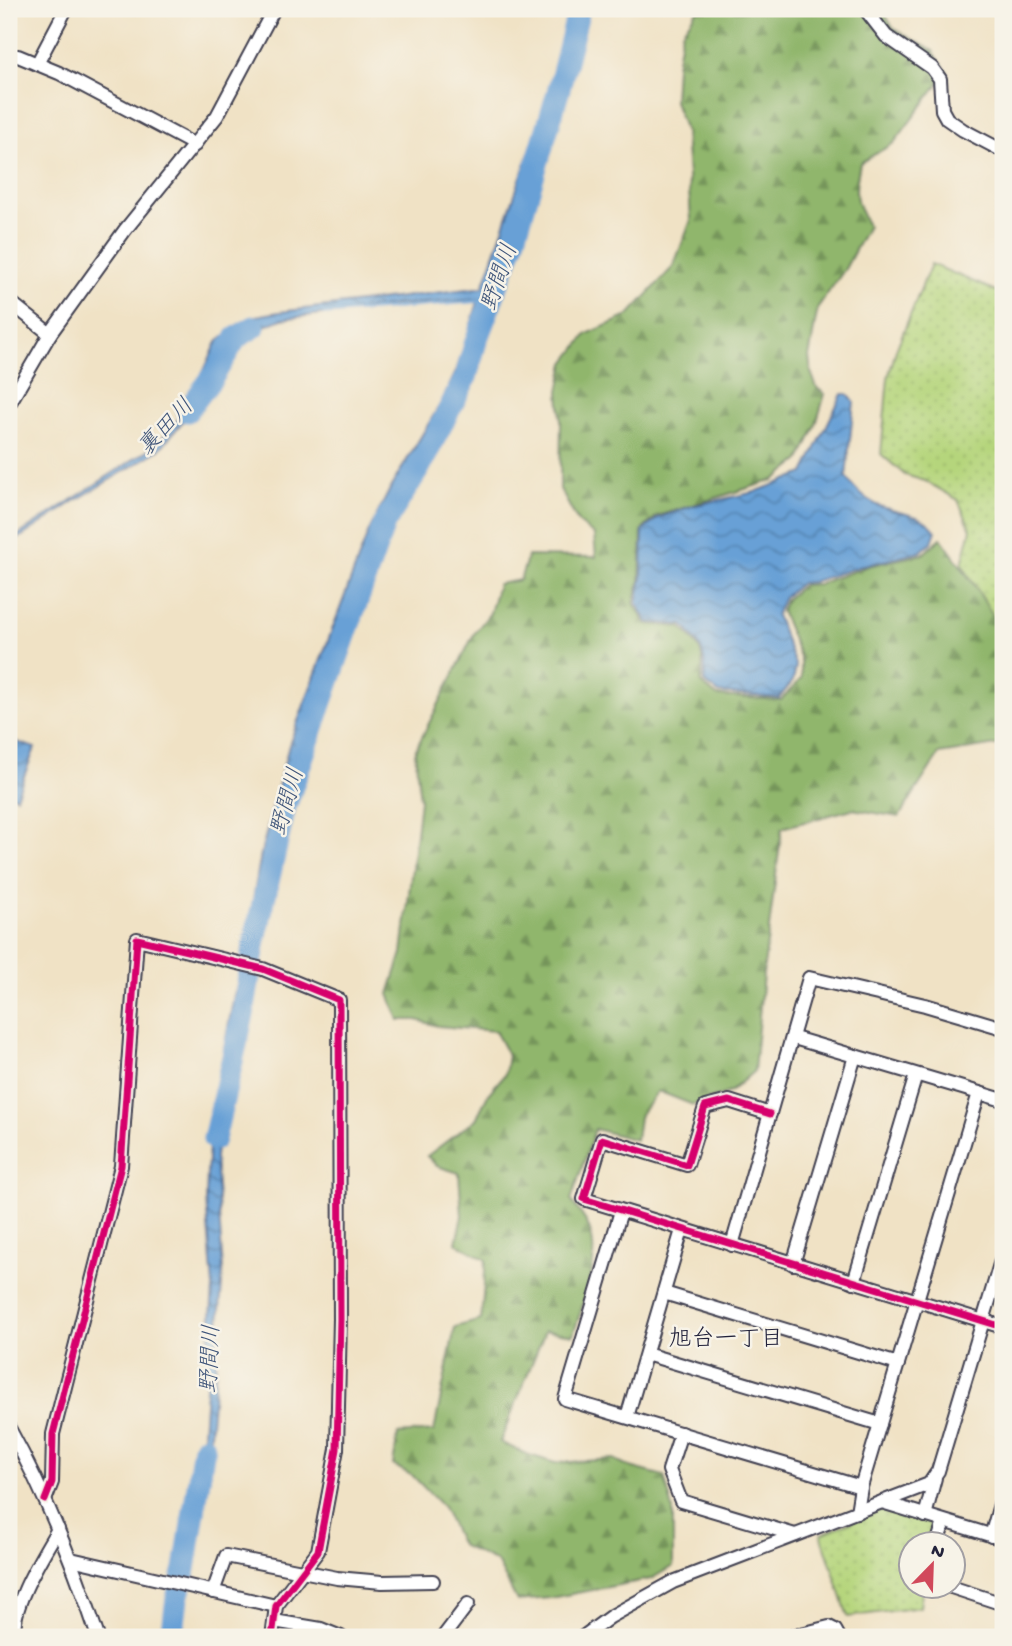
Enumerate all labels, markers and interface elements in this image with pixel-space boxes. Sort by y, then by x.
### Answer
water label: 野間川 [477,241,525,315]
water label: 裏田川 [133,393,200,462]
water label: 野間川 [267,765,311,839]
water label: 野間川 [197,1324,227,1394]
district label: 旭台一丁目 [669,1326,784,1354]
north arrow [897,1530,967,1600]
text: N [927,1540,947,1566]

